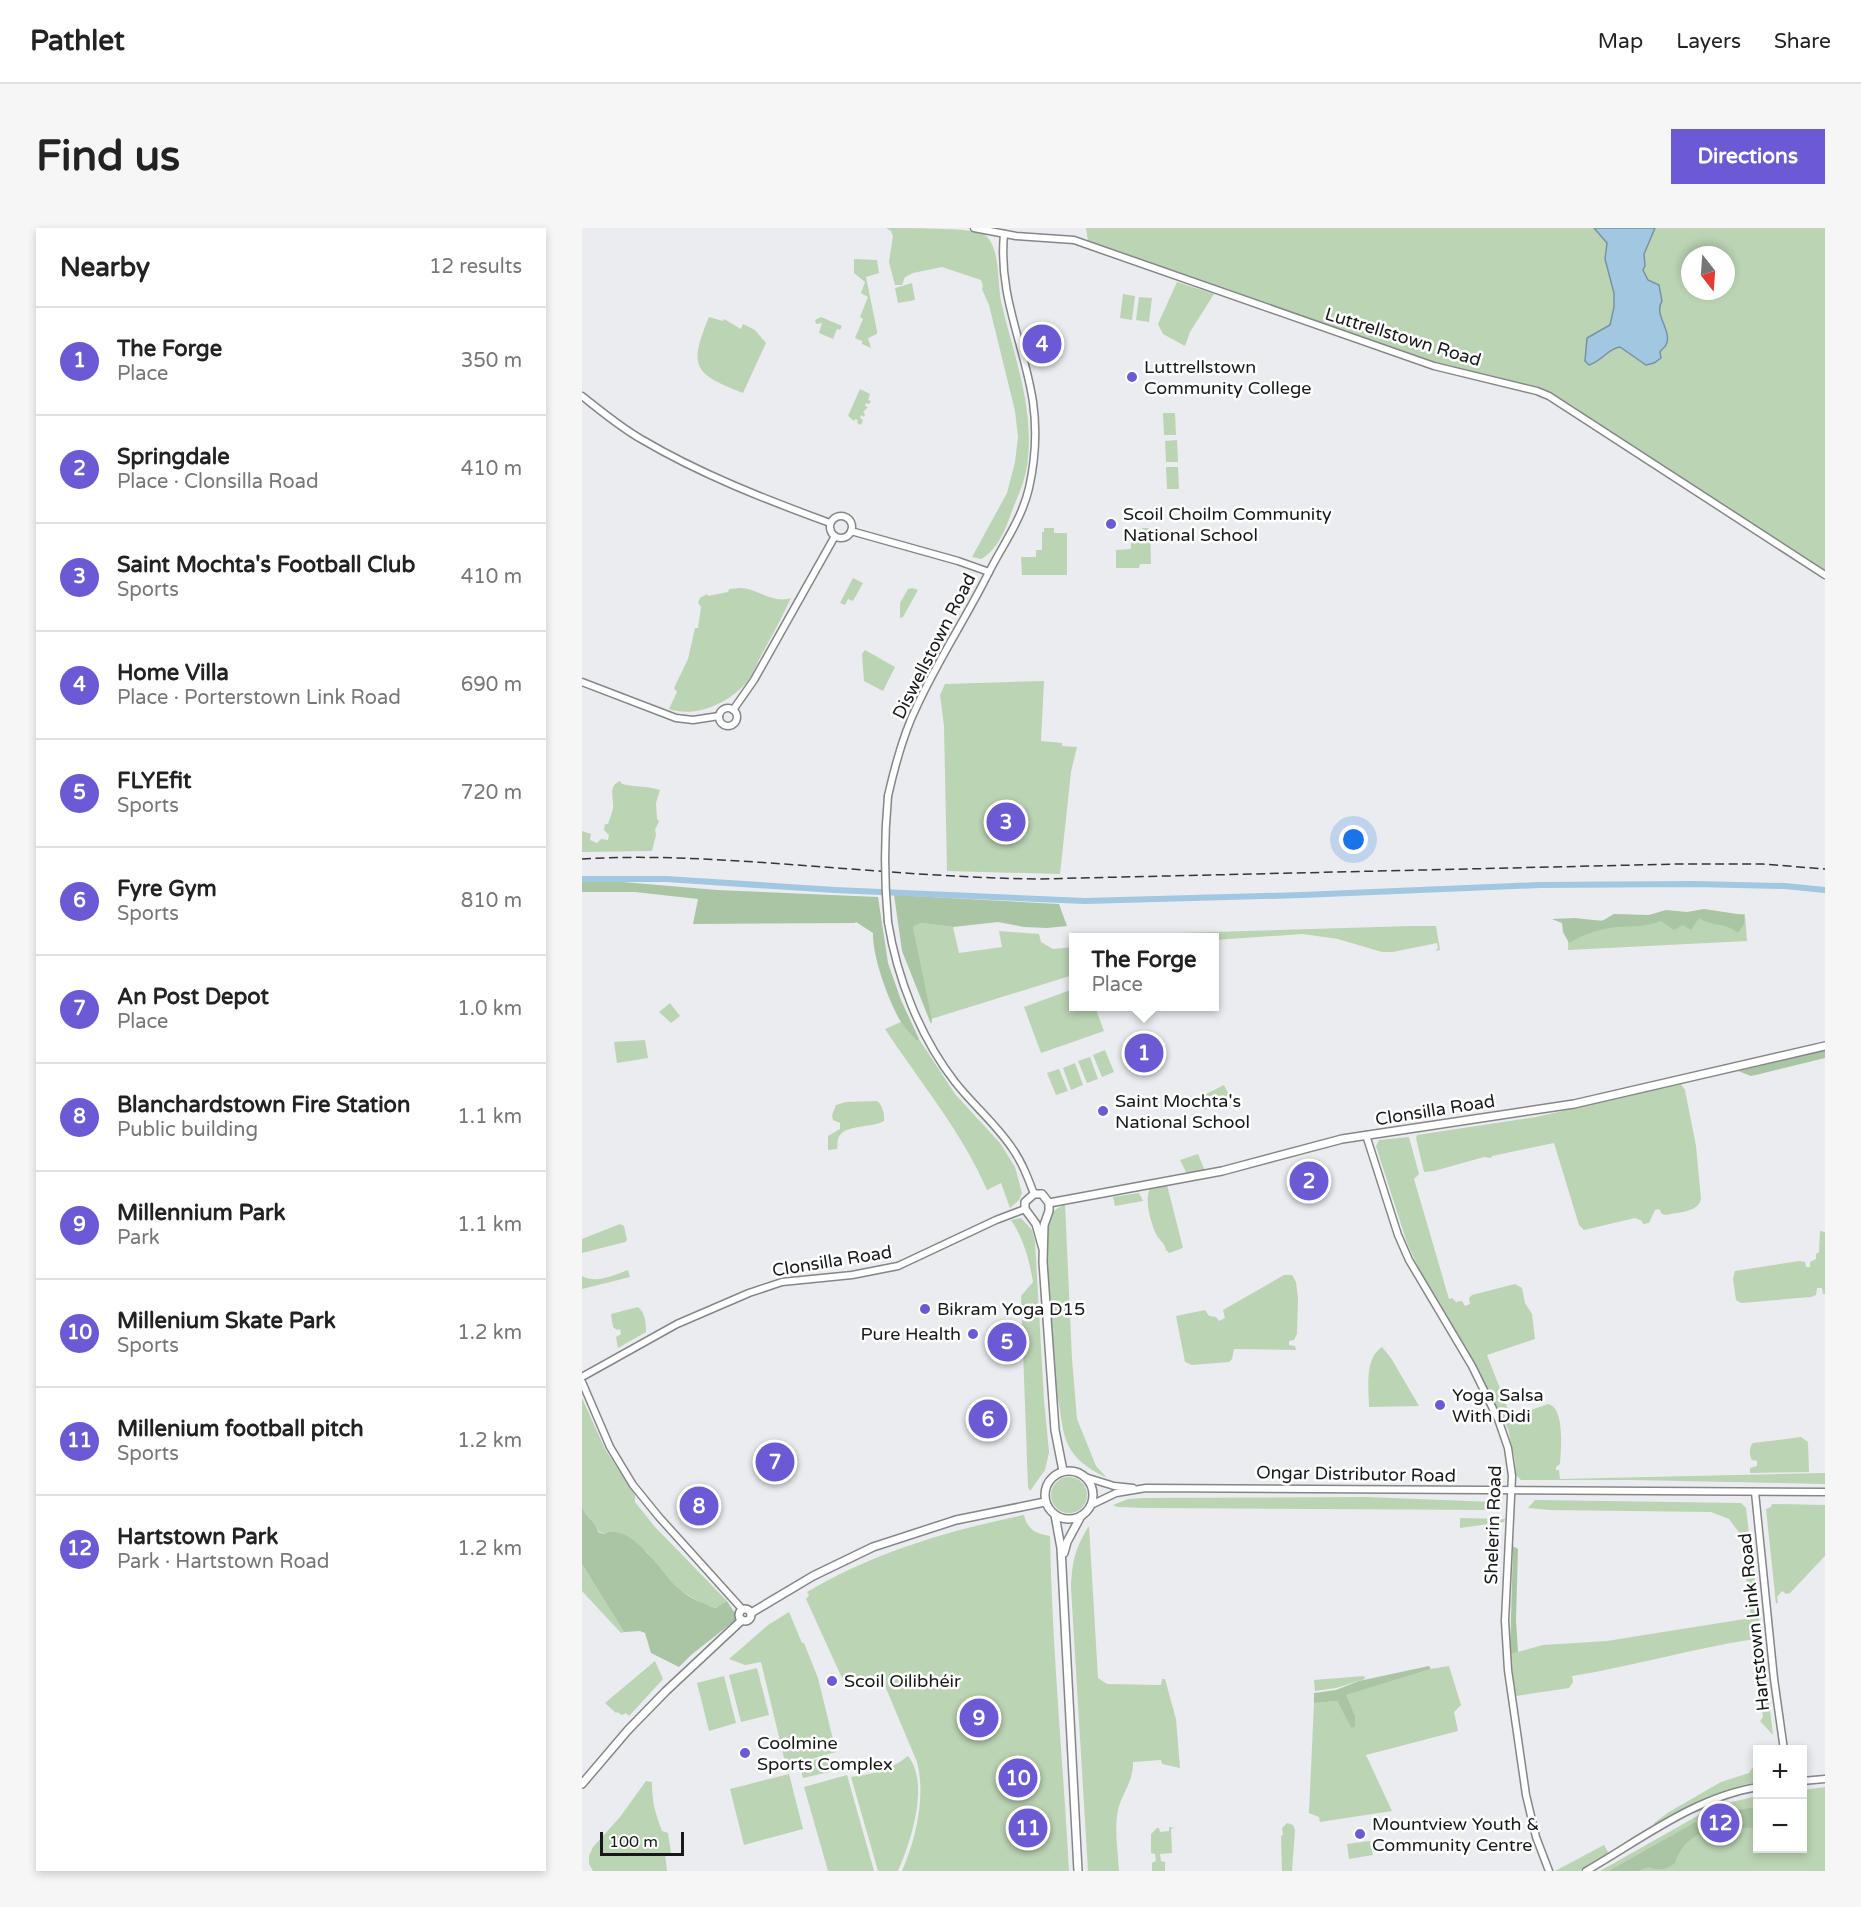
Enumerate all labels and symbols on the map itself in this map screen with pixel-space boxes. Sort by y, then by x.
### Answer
north arrow [1681,246,1735,300]
street label: Luttrellstown Road [1322,303,1484,371]
pin: 4 [1022,322,1062,366]
place label: Luttrellstown Community College [1144,356,1312,399]
marker: Luttrellstown Community College [1125,370,1139,384]
place label: Scoil Choilm Community National School [1123,503,1332,546]
marker: Scoil Choilm Community National School [1104,517,1118,531]
street label: Diswellstown Road [888,569,980,723]
pin: 3 [986,800,1026,844]
your location [1339,825,1368,854]
pin: 1 [1124,1030,1164,1076]
place label: Saint Mochta's National School [1115,1090,1250,1133]
street label: Clonsilla Road [1374,1090,1496,1130]
marker: Saint Mochta's National School [1096,1104,1110,1118]
pin: 2 [1290,1158,1328,1204]
street label: Clonsilla Road [771,1241,893,1281]
place label: Bikram Yoga D15 [937,1298,1085,1320]
marker: Bikram Yoga D15 [918,1302,932,1316]
pin: 5 [988,1320,1026,1364]
place label: Pure Health [861,1323,961,1345]
marker: Pure Health [966,1327,980,1341]
place label: Yoga Salsa With Didi [1452,1384,1544,1427]
pin: 6 [968,1396,1008,1442]
marker: Yoga Salsa With Didi [1433,1398,1447,1412]
pin: 7 [756,1440,794,1484]
street label: Ongar Distributor Road [1256,1461,1456,1487]
street label: Shelerin Road [1480,1465,1506,1585]
pin: 8 [680,1484,718,1528]
street label: Hartstown Link Road [1734,1532,1774,1712]
place label: Scoil Oilibhéir [844,1670,961,1692]
marker: Scoil Oilibhéir [825,1674,839,1688]
pin: 9 [960,1696,998,1740]
place label: Coolmine Sports Complex [757,1732,893,1775]
marker: Coolmine Sports Complex [738,1746,752,1760]
pin: 10 [998,1756,1038,1800]
pin: 12 [1700,1800,1740,1846]
pin: 11 [1008,1806,1048,1850]
place label: Mountview Youth & Community Centre [1372,1813,1539,1856]
marker: Mountview Youth & Community Centre [1353,1827,1367,1841]
scale bar [600,1829,684,1856]

